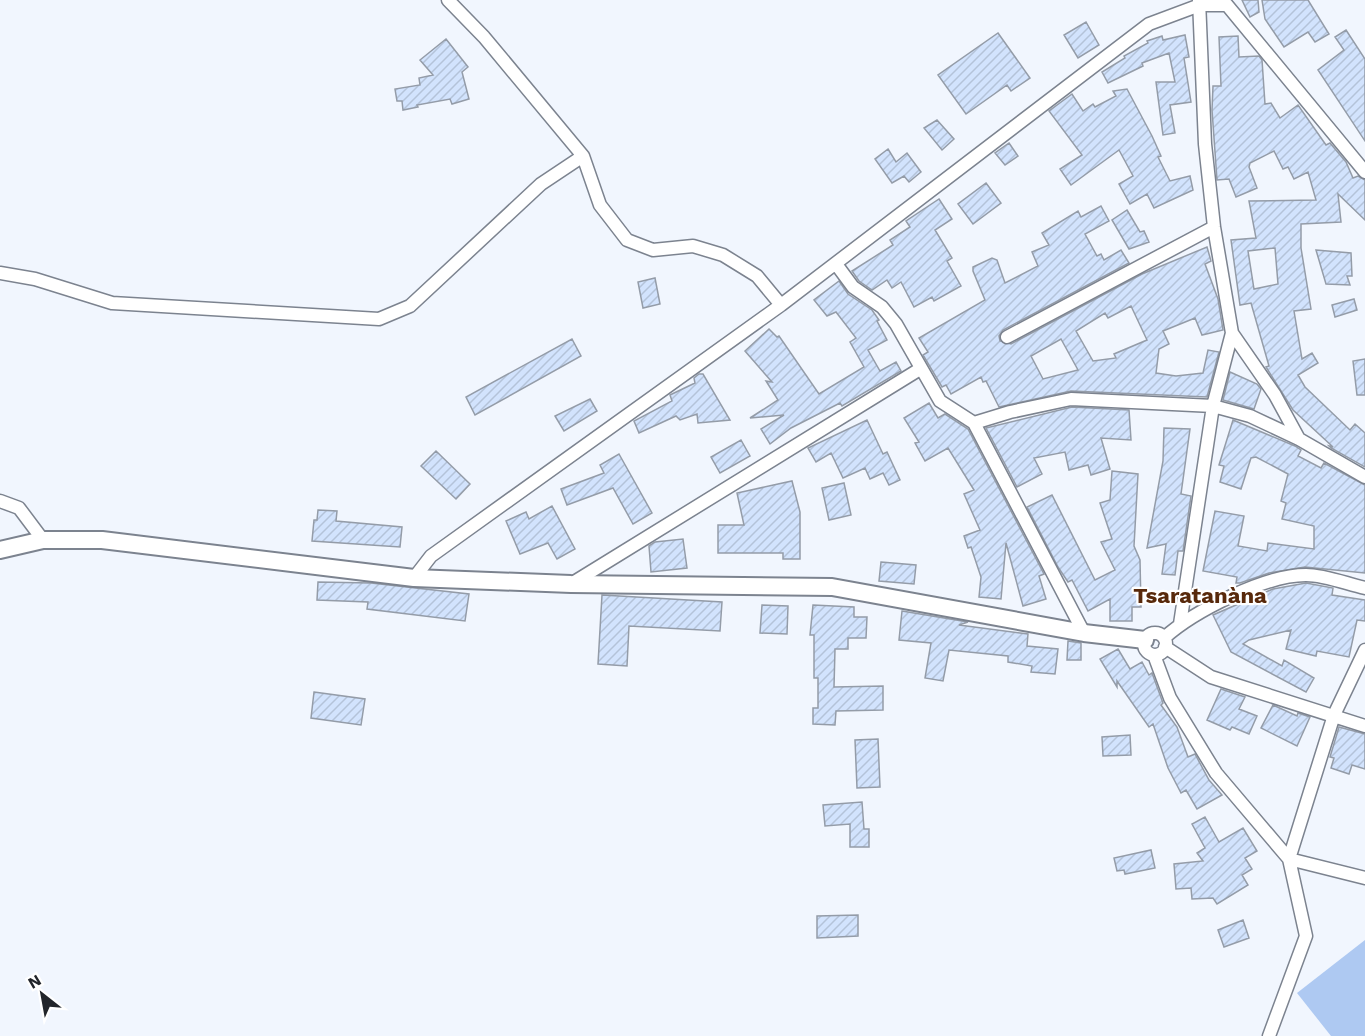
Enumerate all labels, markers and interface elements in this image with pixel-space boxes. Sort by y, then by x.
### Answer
district label: Tsaratanàna [1133,583,1267,608]
north arrow [12,964,72,1024]
text: N [25,970,45,993]

